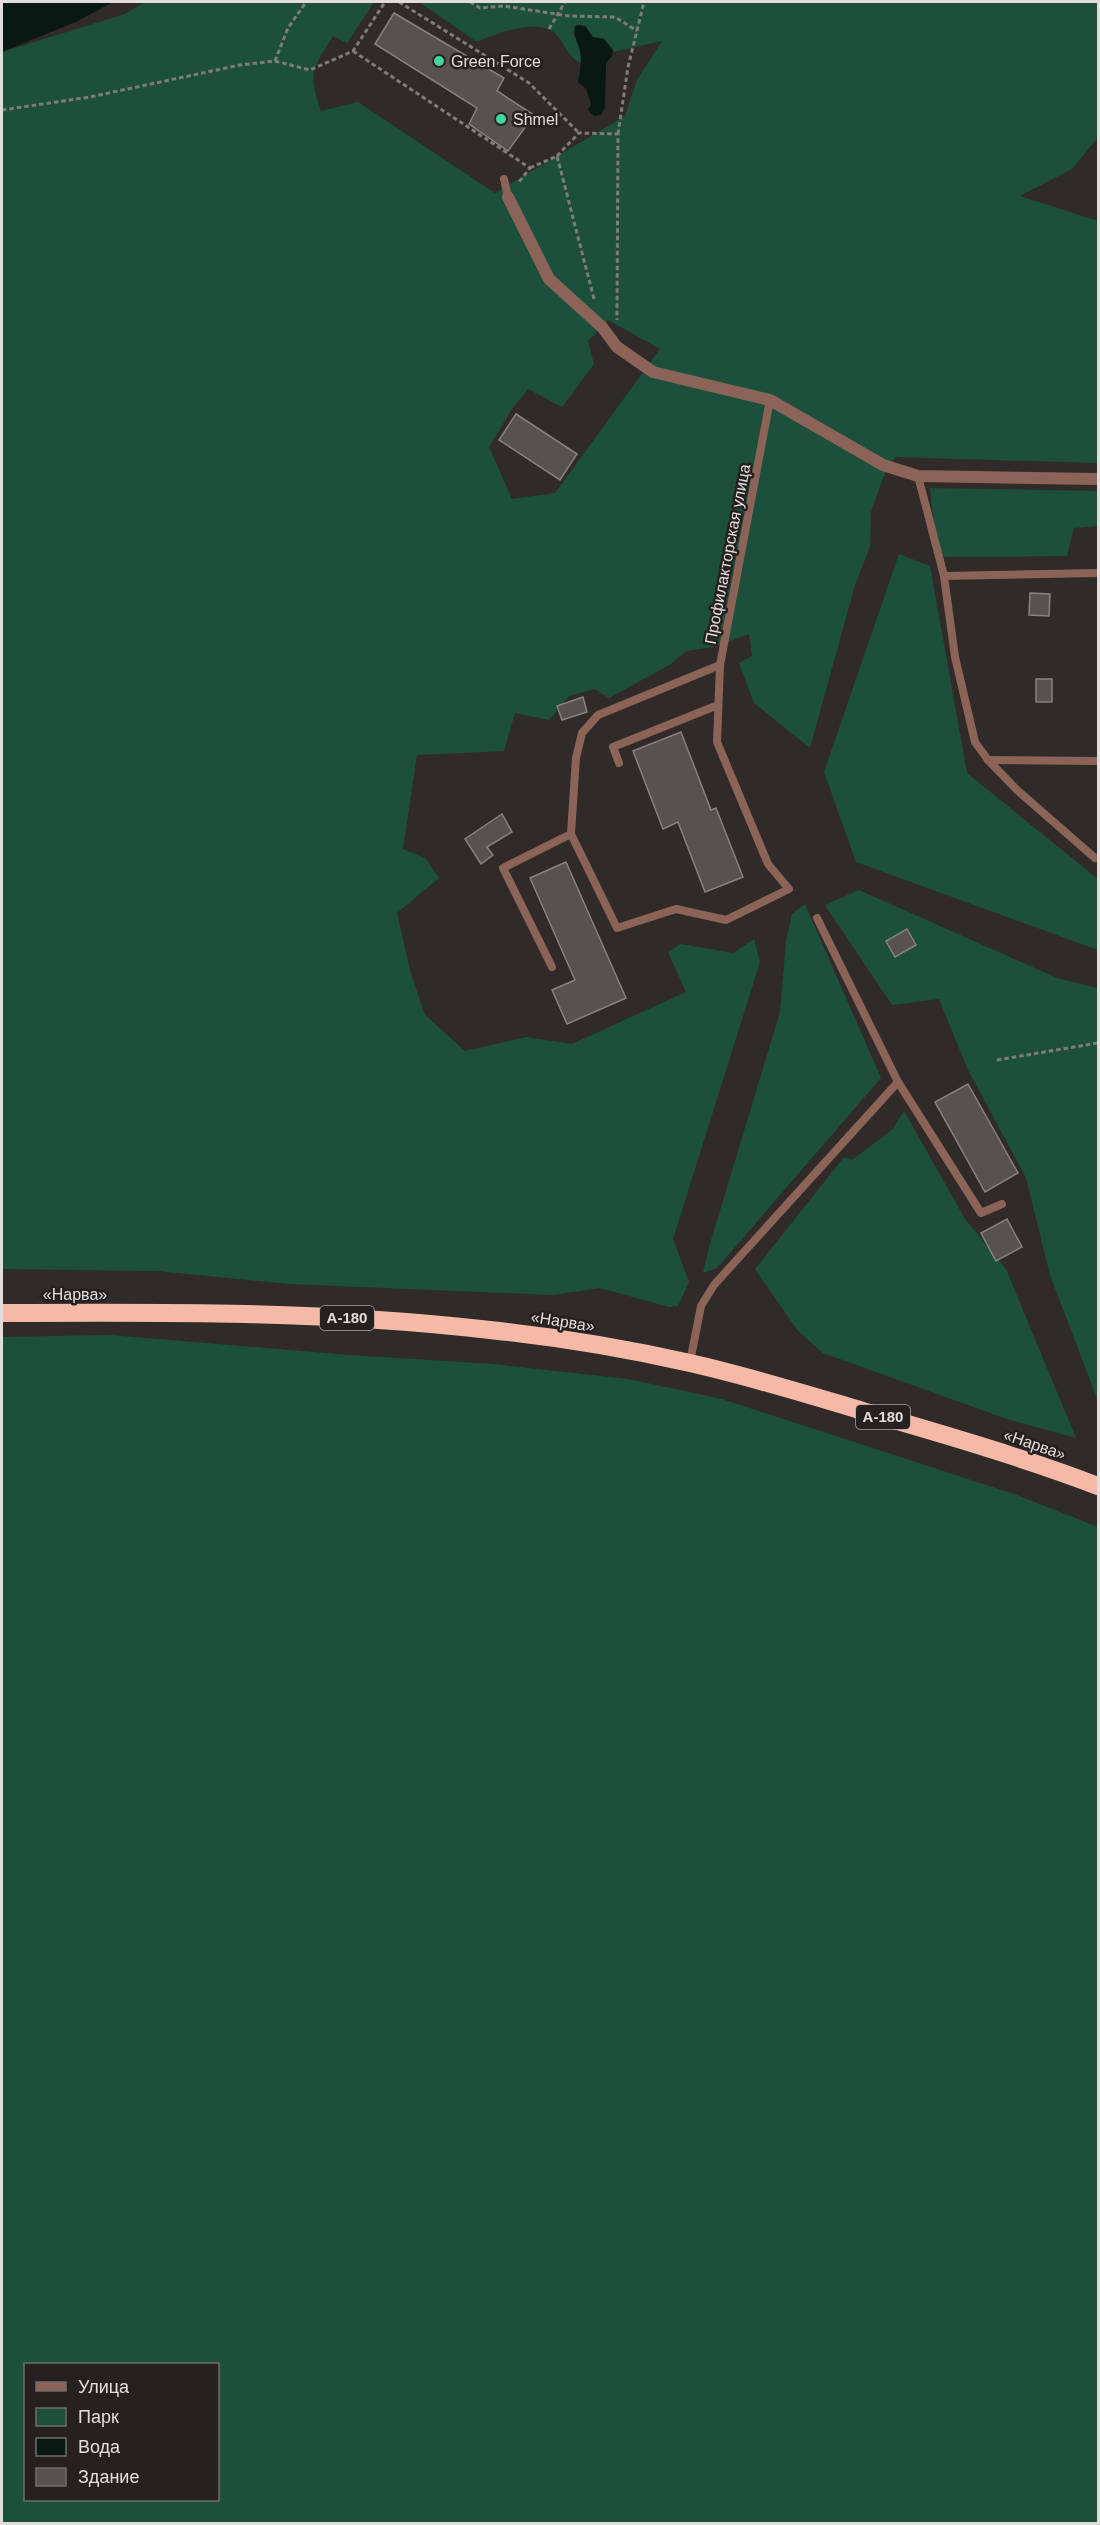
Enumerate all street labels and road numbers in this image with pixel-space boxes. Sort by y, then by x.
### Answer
street label: Профилакторская улица [702,463,753,646]
street label: «Нарва» [43,1286,107,1303]
road number: А-180 [320,1306,374,1330]
street label: «Нарва» [530,1308,596,1335]
road number: А-180 [856,1405,910,1429]
street label: «Нарва» [1002,1426,1068,1463]

